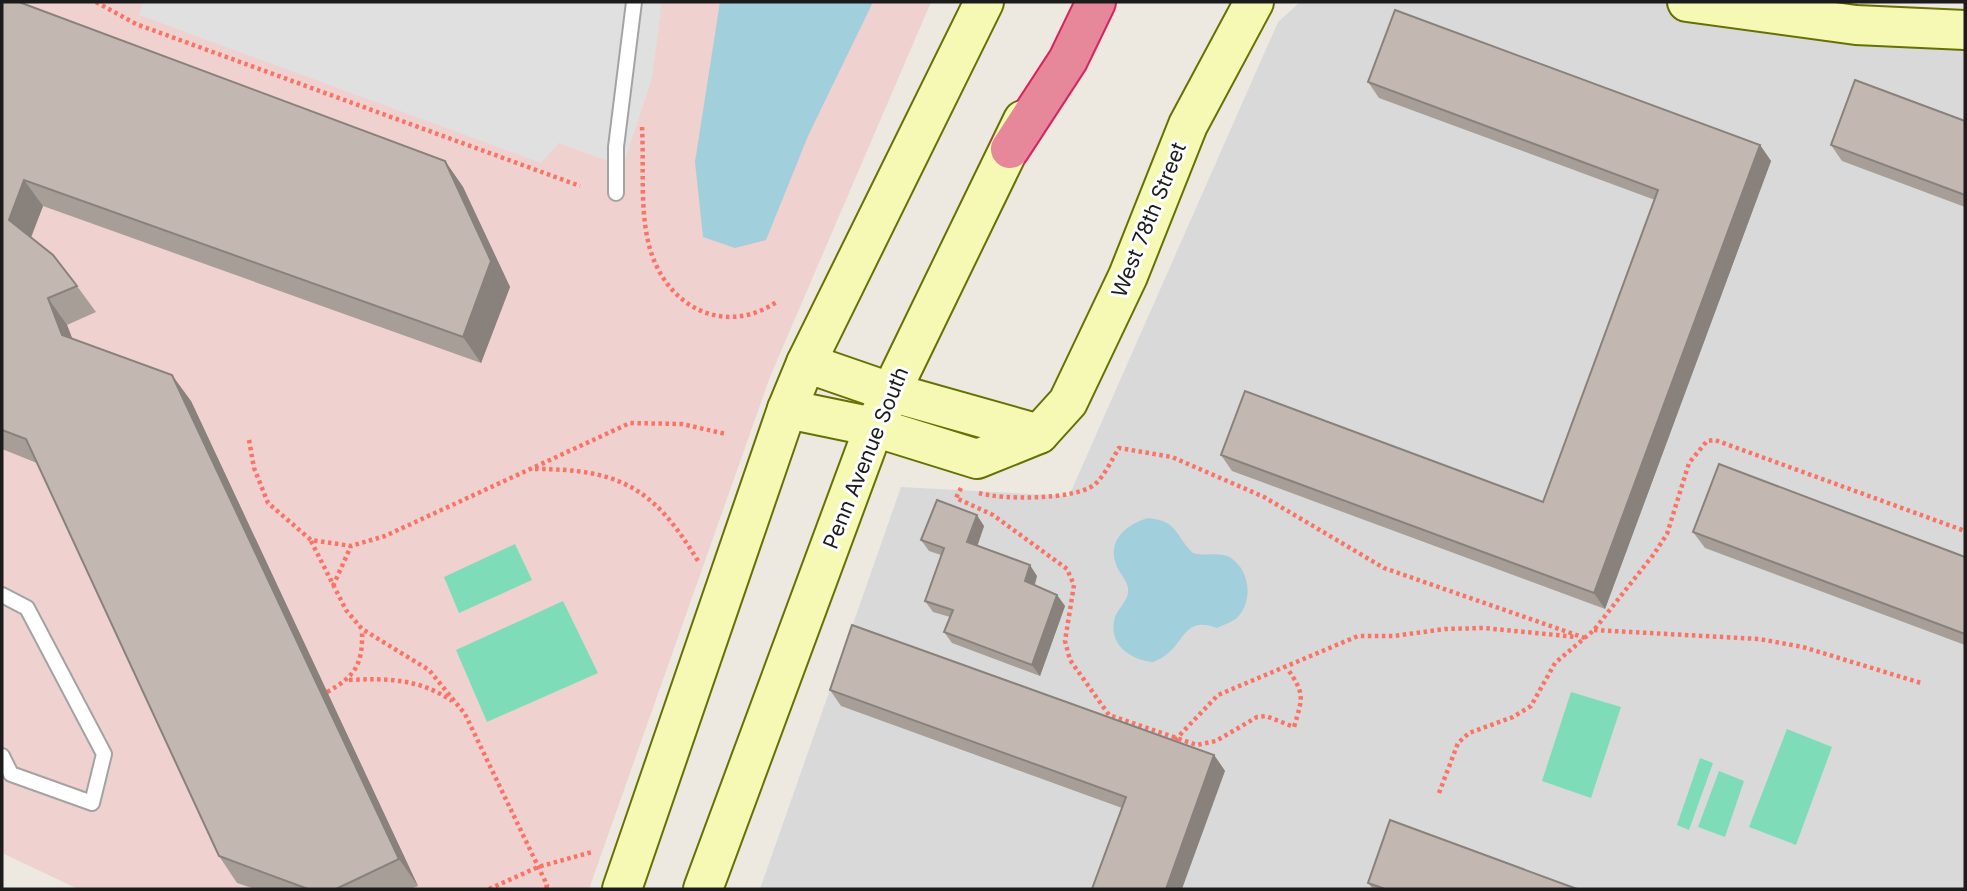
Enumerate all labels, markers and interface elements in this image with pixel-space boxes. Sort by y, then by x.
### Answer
street label: West 78th Street [1106,139,1191,301]
street label: Penn Avenue South [818,363,913,552]

